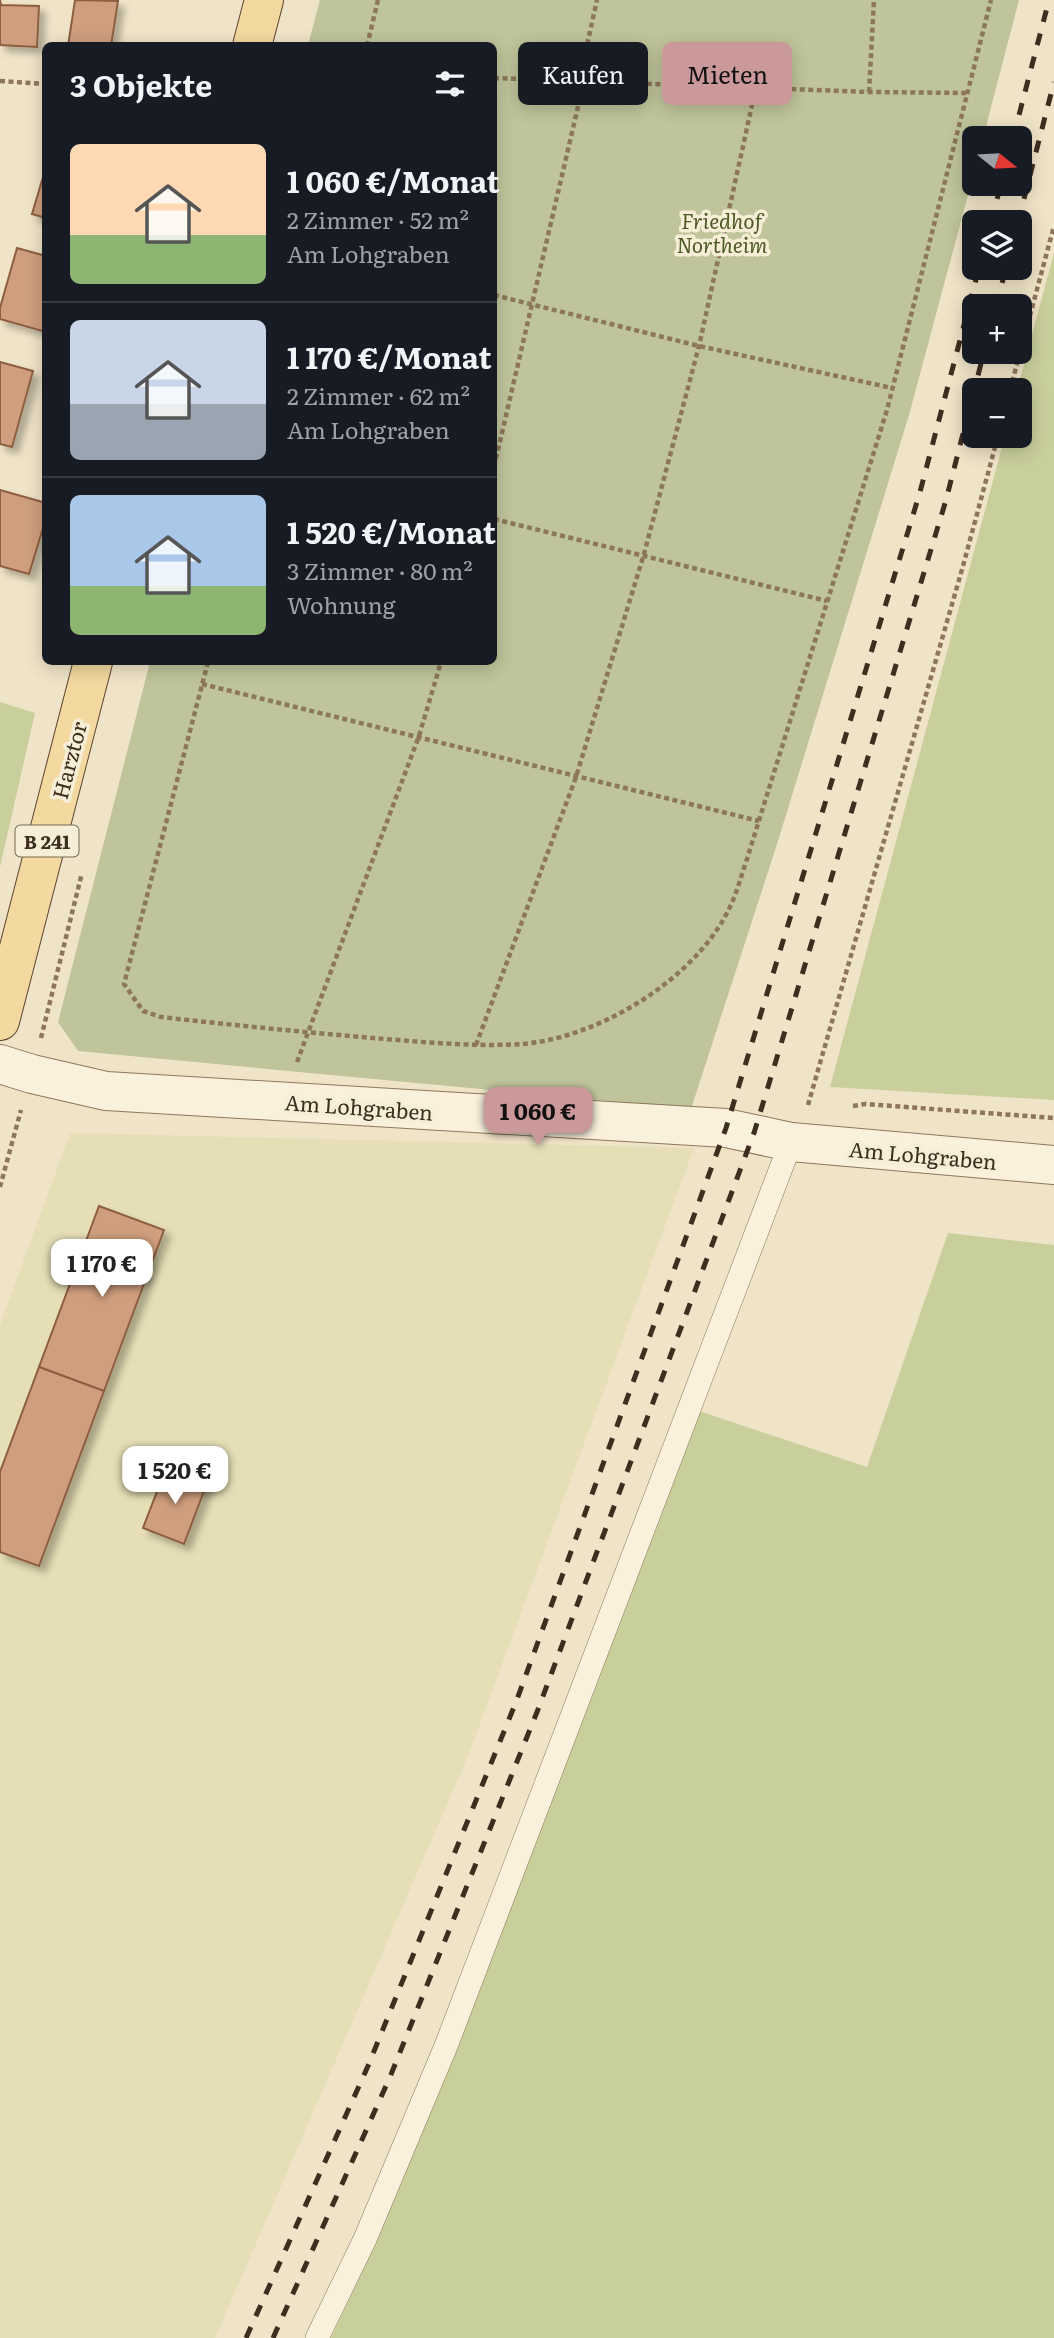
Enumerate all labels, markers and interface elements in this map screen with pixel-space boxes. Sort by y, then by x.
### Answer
chip: Kaufen [518,42,648,105]
chip: Mieten [662,42,792,105]
text: 3 Objekte [70,62,212,106]
icon: filters [431,65,469,103]
north arrow [962,126,1032,196]
map controls [962,126,1032,448]
text: 1 060 €/Monat [287,158,500,202]
icon: home [126,172,210,256]
text: 2 Zimmer · 52 m² [287,202,469,236]
park label: Friedhof Northeim [677,204,768,259]
button: layers [962,210,1032,280]
text: Am Lohgraben [287,236,450,270]
button: + [962,294,1032,364]
text: 1 170 €/Monat [287,334,492,378]
icon: home [126,348,210,432]
text: 2 Zimmer · 62 m² [287,378,470,412]
button: − [962,378,1032,448]
text: Am Lohgraben [287,412,450,446]
text: 1 520 €/Monat [287,509,496,553]
icon: home [126,523,210,607]
text: 3 Zimmer · 80 m² [287,553,473,587]
text: Wohnung [287,587,395,621]
street label: Harztor [43,718,93,802]
road number: B 241 [16,826,78,856]
street label: Am Lohgraben [284,1085,434,1127]
pin: 1 060 € [473,1088,603,1147]
text: 1 060 € [500,1093,576,1127]
street label: Am Lohgraben [848,1132,998,1176]
pin: 1 170 € [37,1240,167,1299]
text: 1 170 € [67,1245,137,1279]
pin: 1 520 € [110,1446,240,1506]
text: 1 520 € [138,1452,212,1486]

